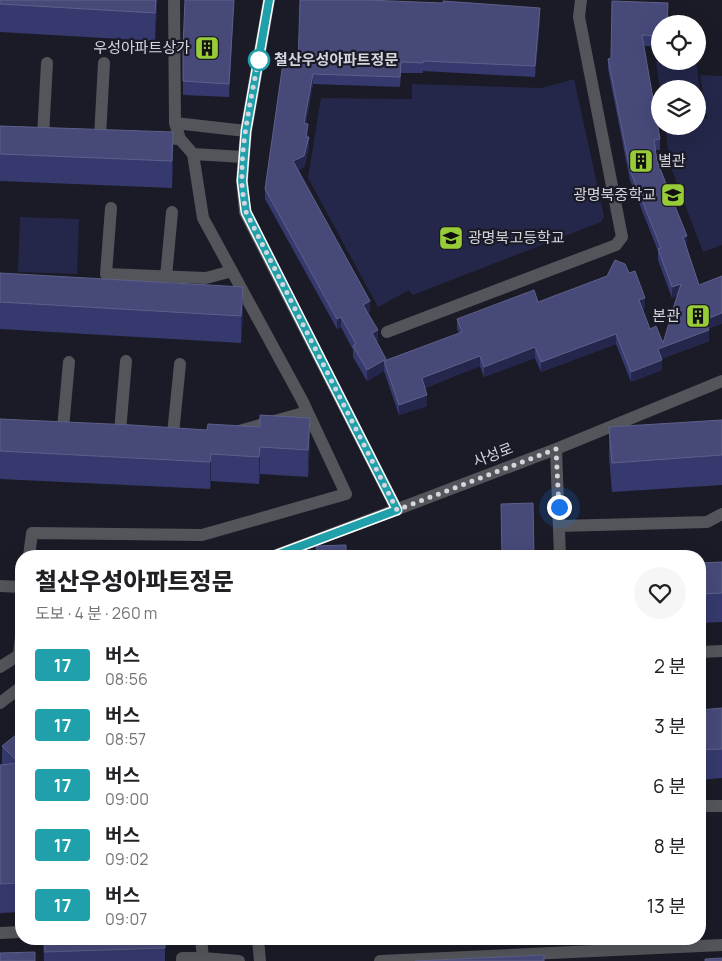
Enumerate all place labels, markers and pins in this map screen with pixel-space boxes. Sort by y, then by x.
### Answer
building icon: 우성아파트상가 [194,35,220,61]
place label: 우성아파트상가 [93,37,190,58]
marker: 철산우성아파트정문 [248,49,270,71]
place label: 철산우성아파트정문 [274,49,398,70]
building icon: 별관 [628,148,654,174]
place label: 별관 [658,150,686,171]
school or university icon: 광명북중학교 [660,182,686,208]
place label: 광명북중학교 [573,184,656,205]
school or university icon: 광명북고등학교 [438,225,464,251]
place label: 광명북고등학교 [468,227,565,248]
building icon: 본관 [685,303,711,329]
place label: 본관 [652,305,680,326]

